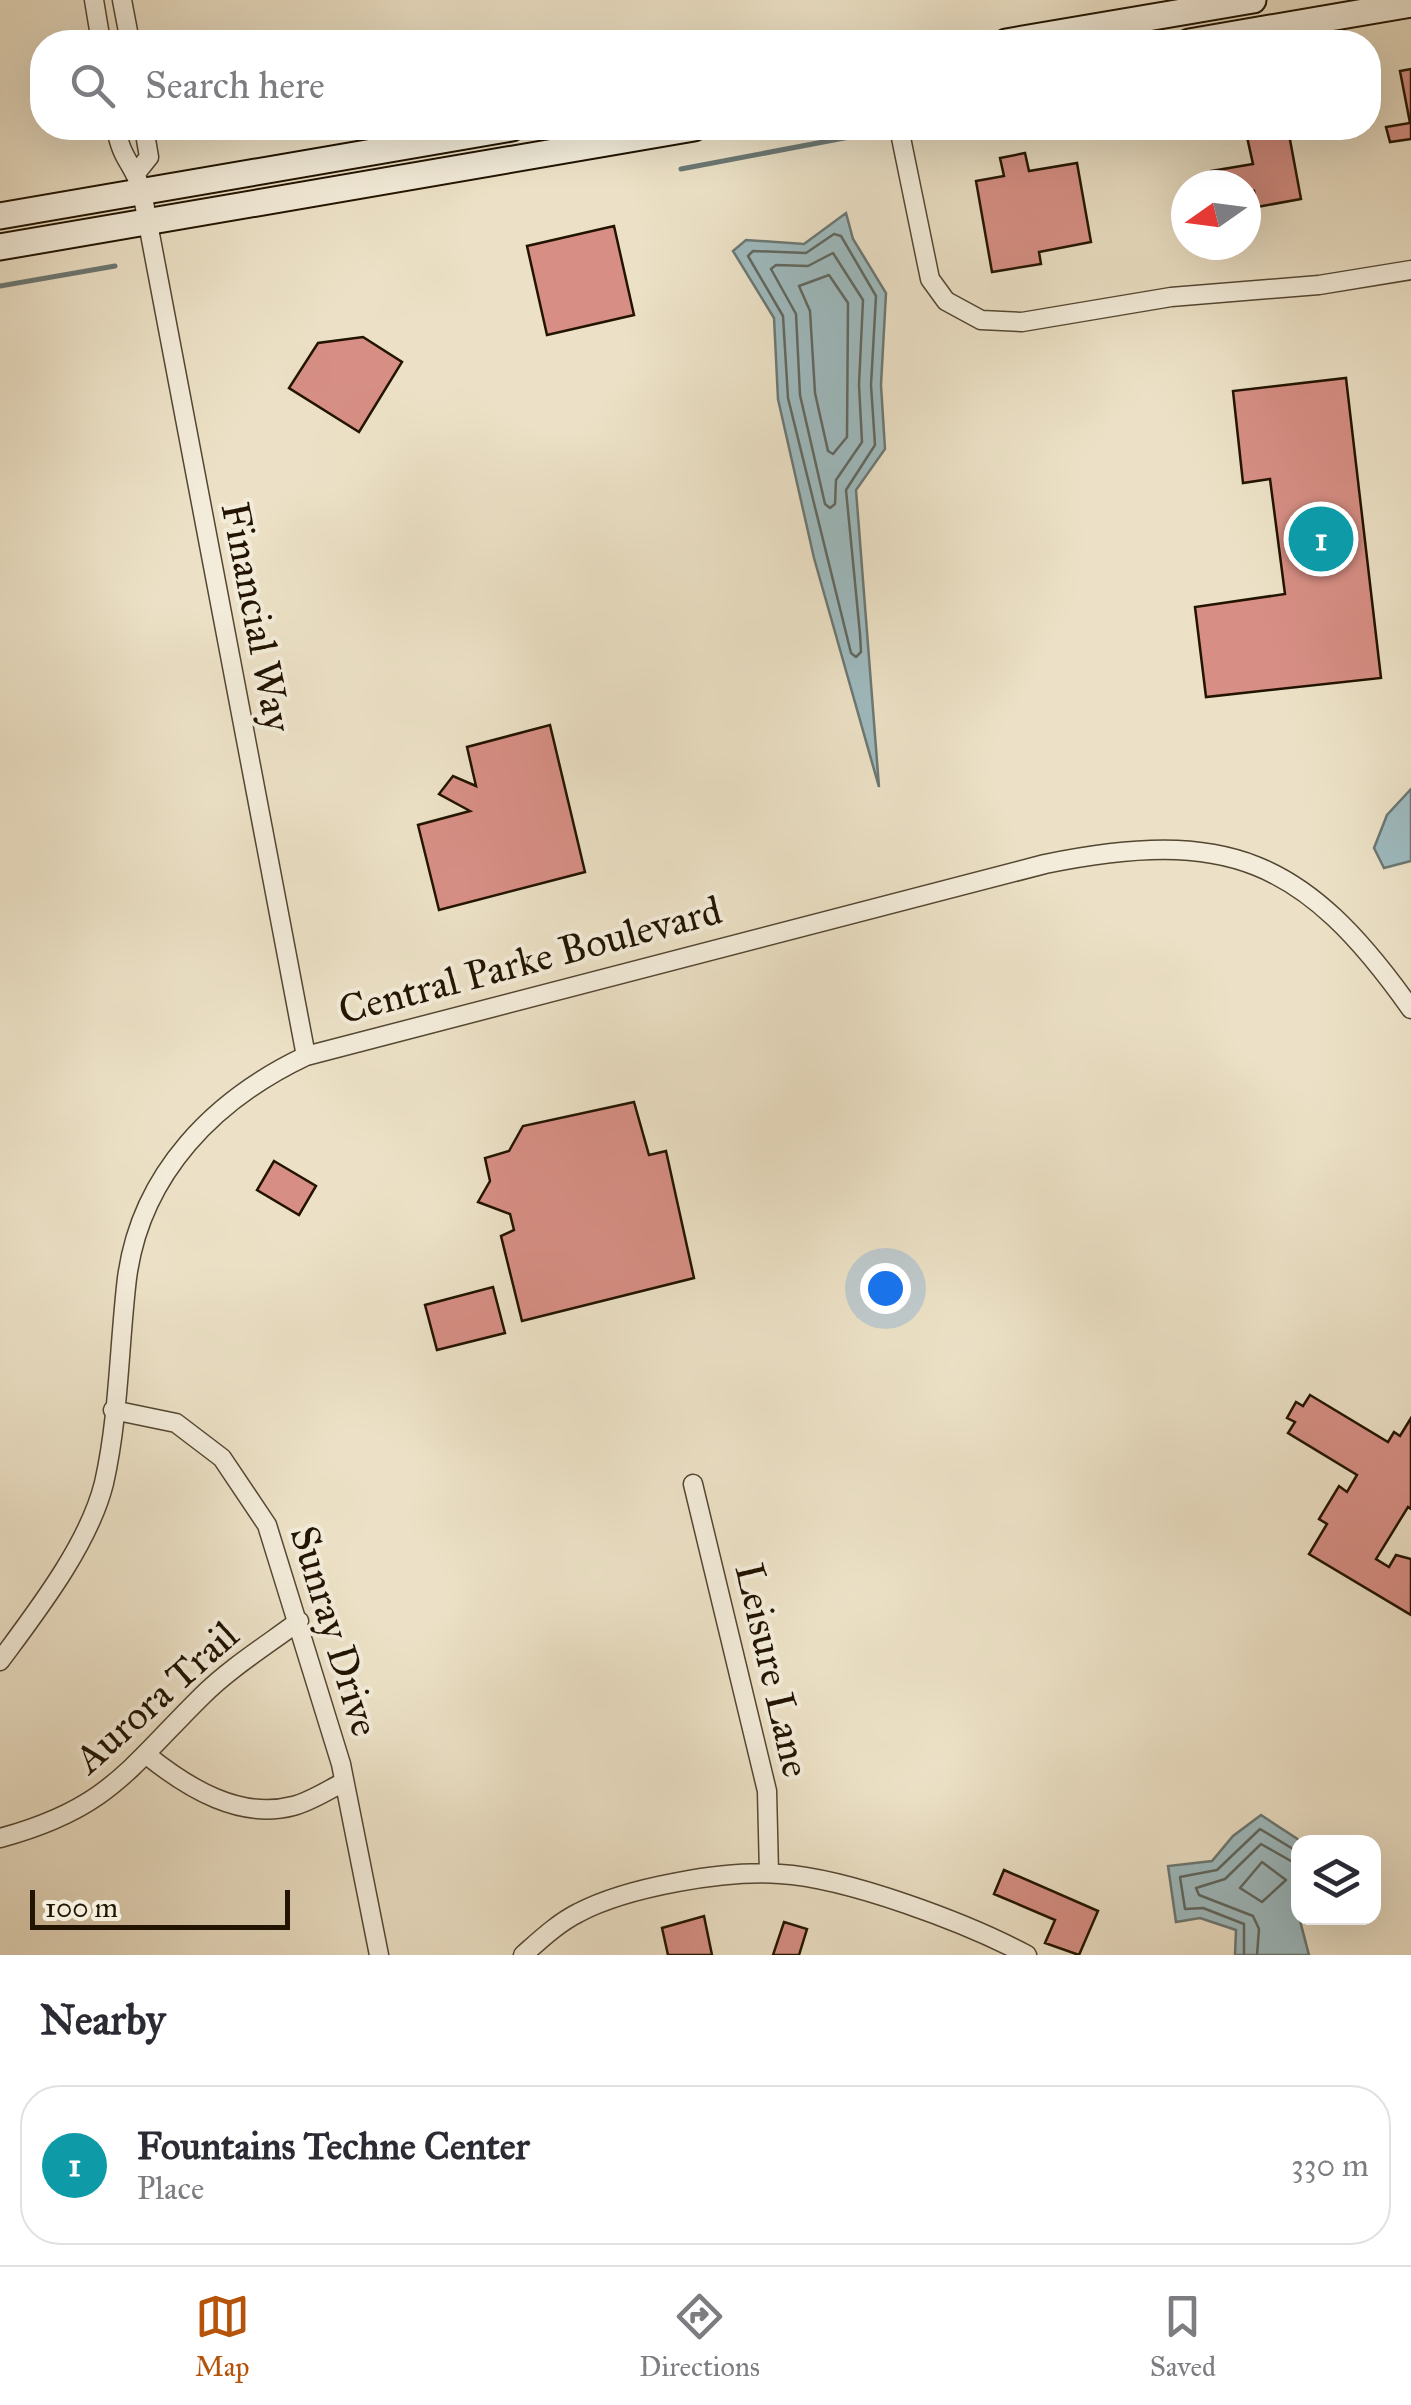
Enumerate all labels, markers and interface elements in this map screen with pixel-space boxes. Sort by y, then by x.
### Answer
search box [30,30,1381,140]
icon: search [65,58,120,113]
text: Search here [145,62,325,108]
north arrow [1171,170,1261,260]
street label: Financial Way [211,498,303,737]
pin: 1 [1288,502,1354,576]
street label: Central Parke Boulevard [333,885,727,1035]
your location [860,1263,911,1314]
street label: Sunray Drive [280,1520,390,1742]
street label: Leisure Lane [725,1558,821,1782]
street label: Aurora Trail [62,1611,248,1785]
map controls [1291,1835,1381,1925]
button: layers [1291,1835,1381,1925]
scale bar [30,1885,290,1930]
text: 100 m [45,1890,118,1925]
text: Nearby [40,1994,165,2046]
text: Fountains Techne Center [137,2123,530,2169]
text: 1 [68,2146,81,2185]
text: 330 m [1291,2146,1369,2185]
text: Place [137,2169,204,2208]
tab: Map [195,2289,250,2384]
tab: Directions [639,2289,760,2384]
tab: Saved [1150,2289,1216,2384]

